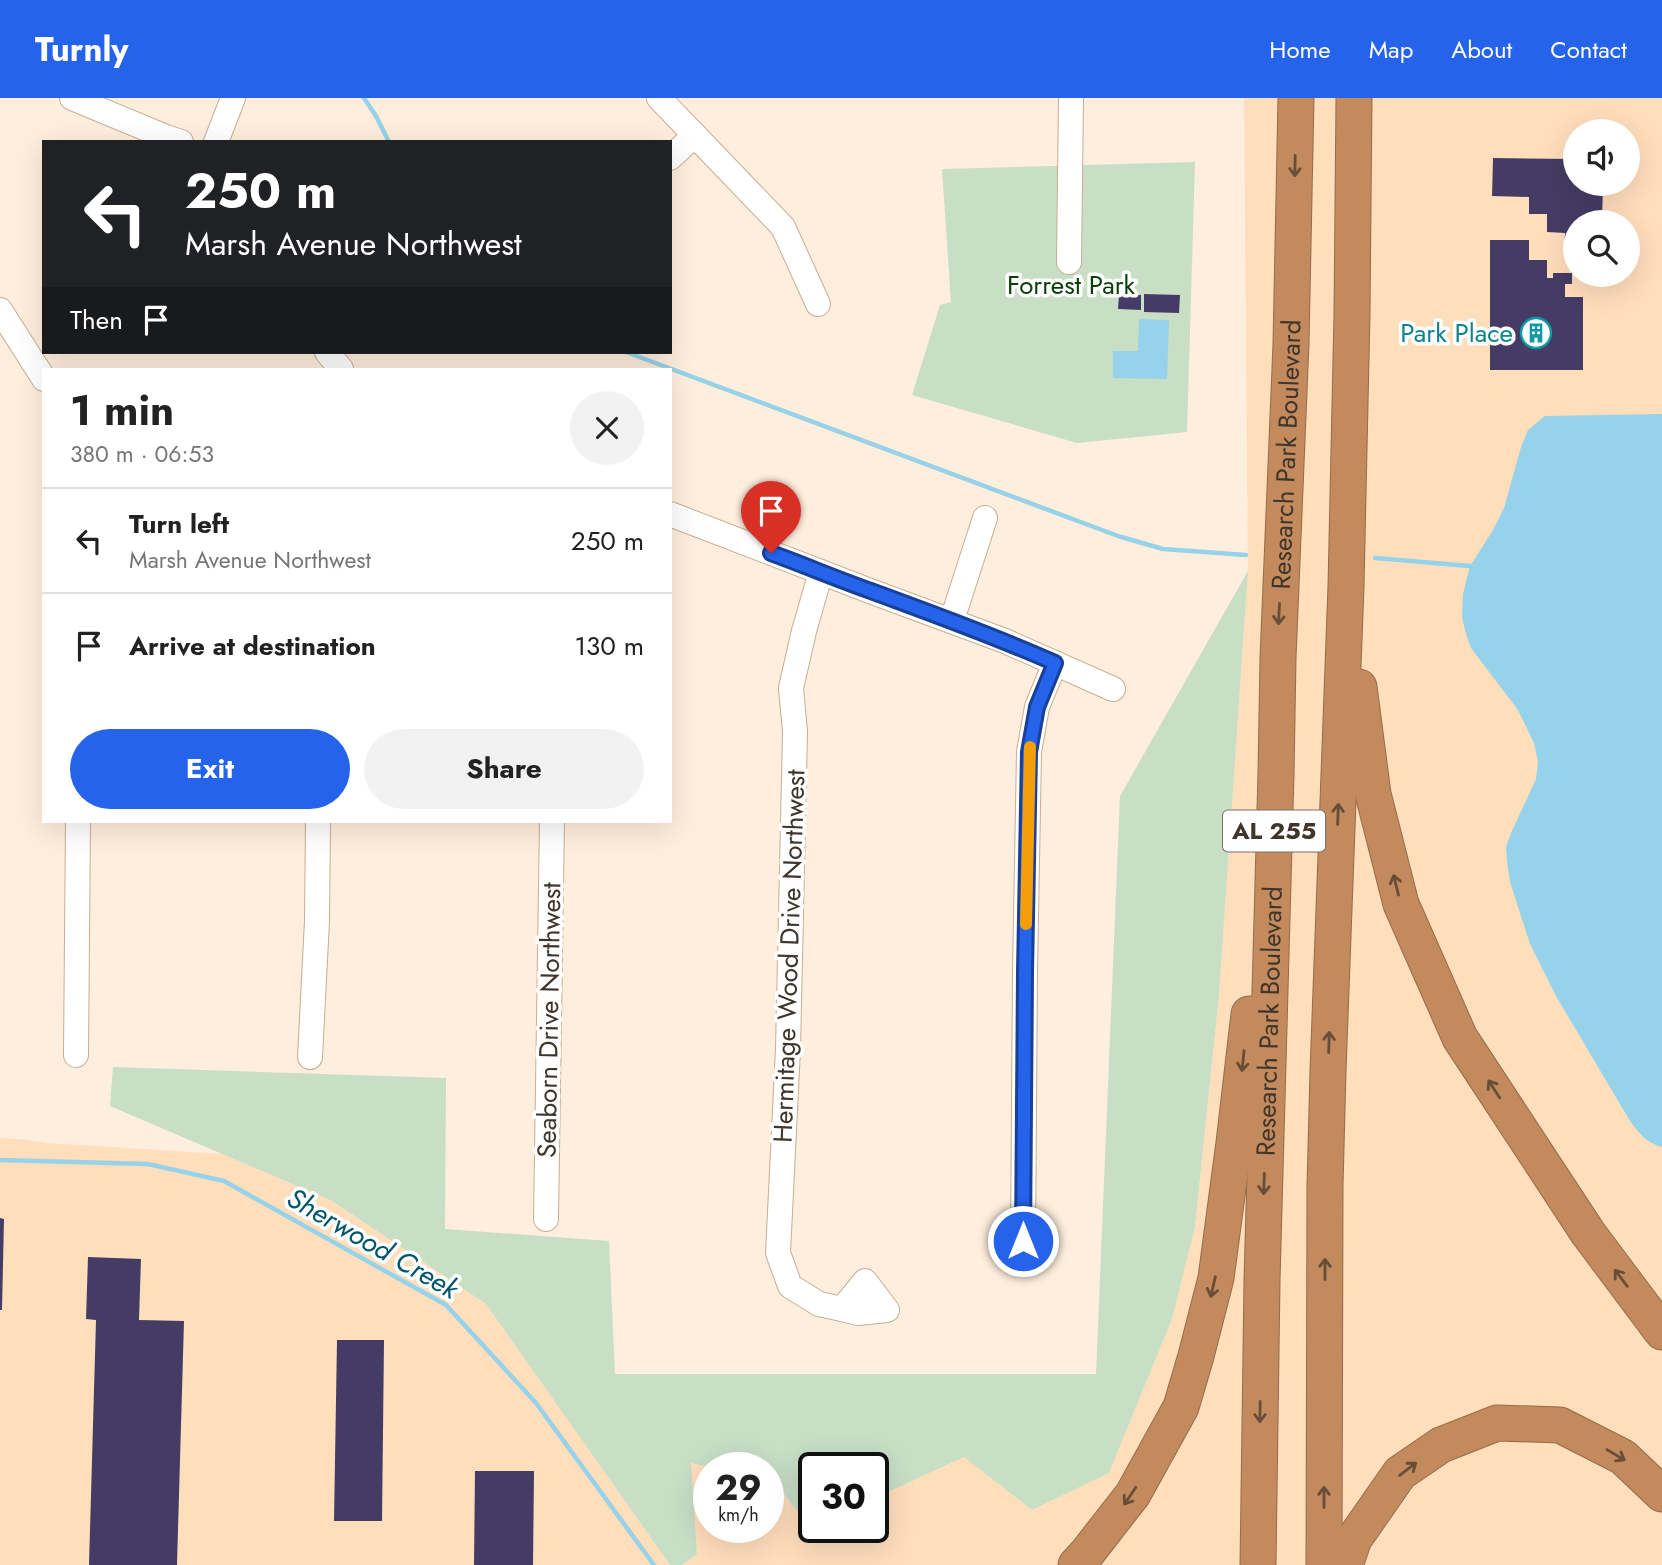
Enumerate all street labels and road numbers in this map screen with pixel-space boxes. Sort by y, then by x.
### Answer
street label: Research Park Boulevard [1262,319,1310,590]
street label: Hermitage Wood Drive Northwest [763,768,815,1143]
road number: AL 255 [1223,810,1325,852]
street label: Seaborn Drive Northwest [528,881,570,1158]
street label: Research Park Boulevard [1246,886,1292,1157]

